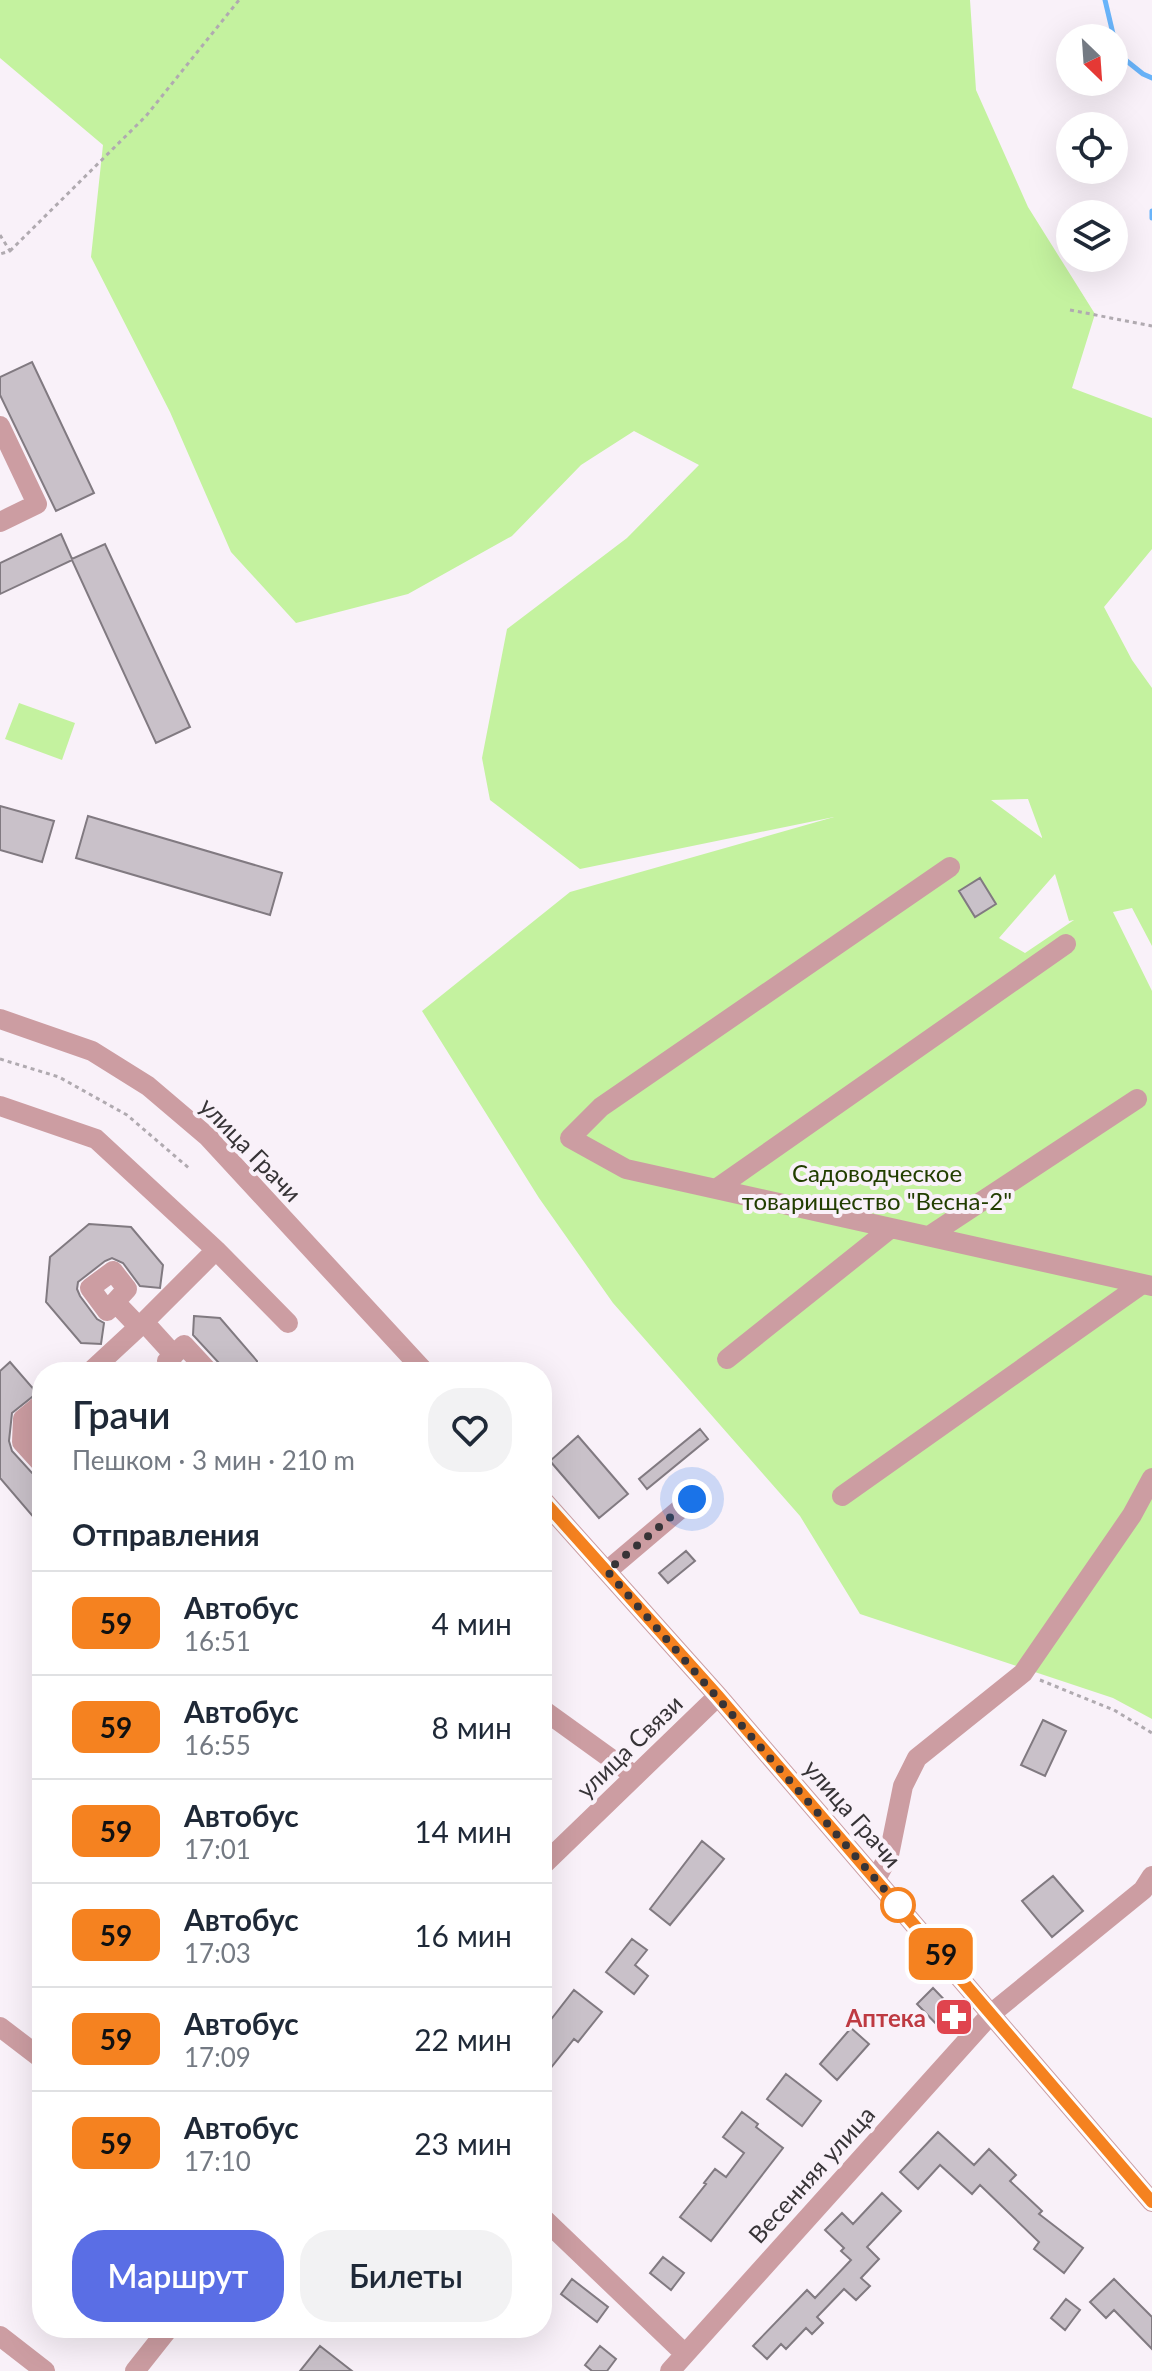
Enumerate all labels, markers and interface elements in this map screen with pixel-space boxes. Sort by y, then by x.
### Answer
north arrow [1056,24,1128,96]
map controls [1056,24,1128,272]
button: locate [1056,112,1128,184]
button: layers [1056,200,1128,272]
street label: улица Грачи [194,1091,308,1207]
park label: Садоводческое товарищество "Весна-2" [742,1158,1012,1215]
button: heart [428,1388,512,1472]
text: Грачи [72,1391,171,1437]
text: Пешком · 3 мин · 210 m [72,1444,355,1476]
your location [672,1479,712,1519]
text: Отправления [72,1516,260,1552]
text: Автобус [184,1589,299,1625]
text: 4 мин [432,1605,512,1641]
text: 59 [100,1606,132,1640]
text: 16:51 [184,1625,251,1657]
street label: улица Связи [570,1688,688,1804]
text: Автобус [184,1693,299,1729]
text: 8 мин [432,1709,512,1745]
text: 59 [100,1710,132,1744]
text: 16:55 [184,1729,251,1761]
street label: улица Грачи [798,1753,908,1873]
text: Автобус [184,1797,299,1833]
text: 14 мин [414,1813,512,1849]
text: 59 [100,1814,132,1848]
text: 17:01 [184,1833,251,1865]
unlabelled marker [881,1888,915,1922]
text: Автобус [184,1901,299,1937]
text: 16 мин [414,1917,512,1953]
text: 59 [100,1918,132,1952]
line badge: 59 [905,1928,977,1980]
text: 17:03 [184,1937,251,1969]
text: 59 [925,1937,957,1971]
pharmacy icon: Аптека [933,1996,975,2038]
place label: Аптека [845,2003,926,2032]
text: Автобус [184,2005,299,2041]
text: 22 мин [414,2021,512,2057]
text: 59 [100,2022,132,2056]
text: 17:09 [184,2041,251,2073]
street label: Весенняя улица [742,2100,880,2248]
text: Автобус [184,2109,299,2145]
text: 23 мин [414,2125,512,2161]
text: 59 [100,2126,132,2160]
text: 17:10 [184,2145,251,2177]
button: Маршрут [72,2230,284,2322]
button: Билеты [300,2230,512,2322]

